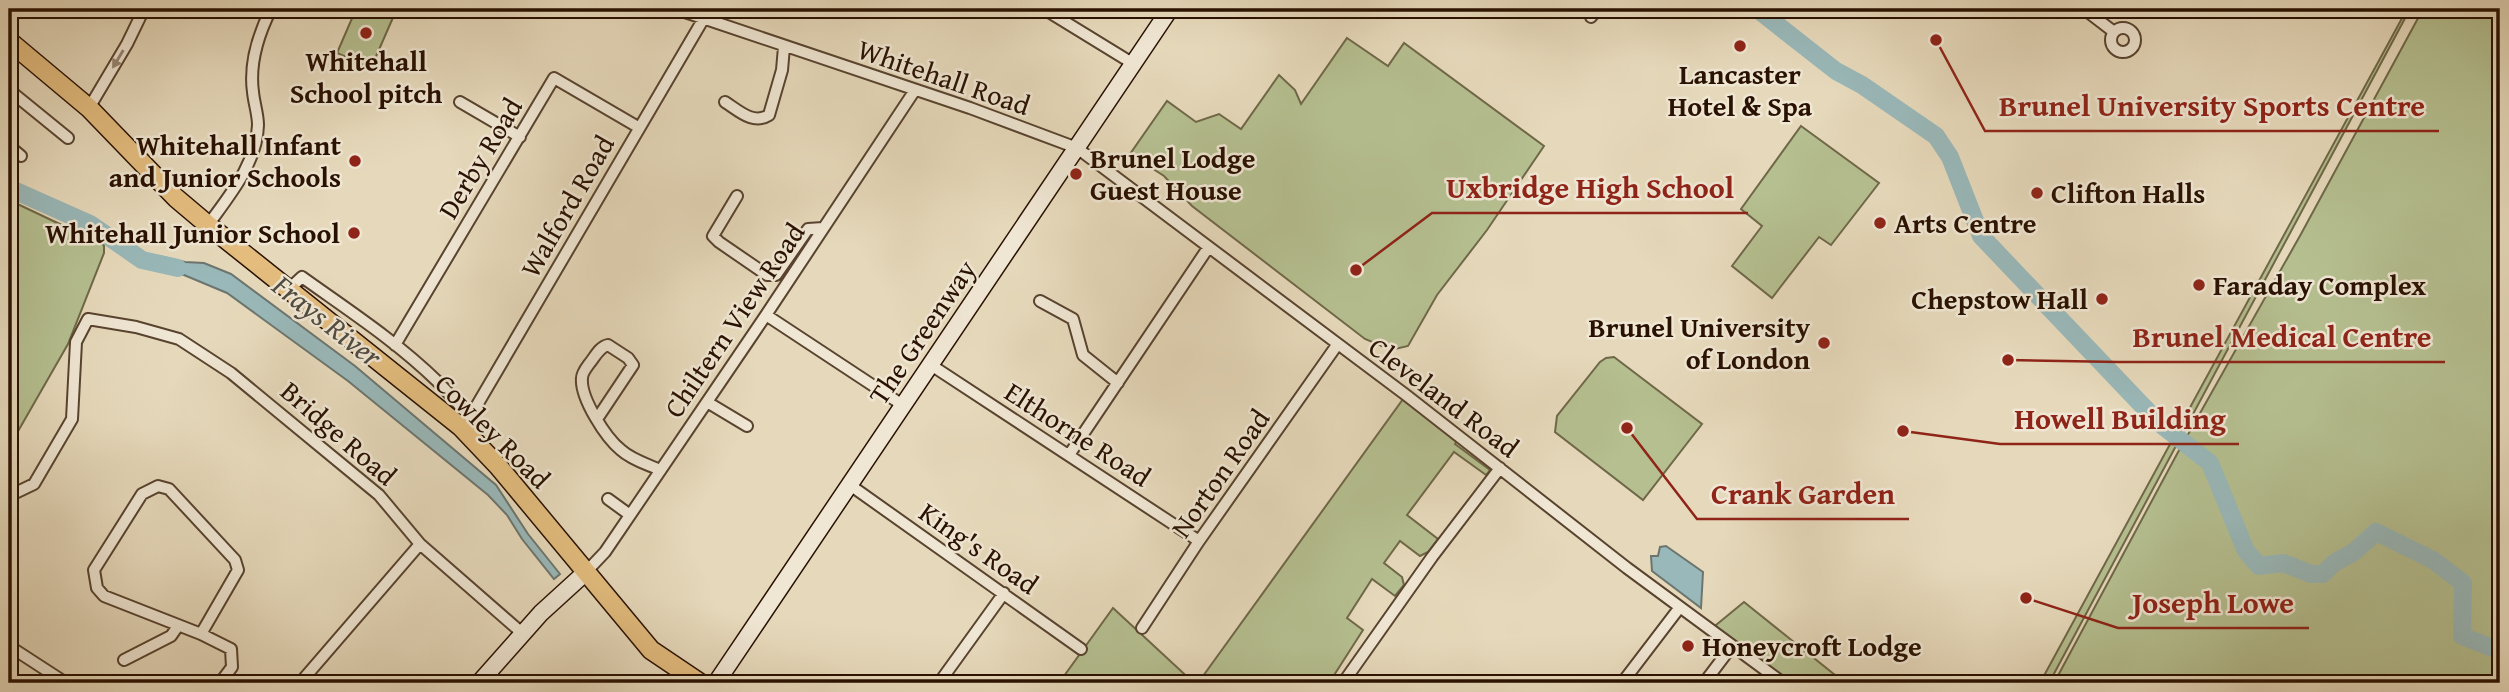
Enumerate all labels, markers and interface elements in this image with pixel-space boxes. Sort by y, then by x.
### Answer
marker: Whitehall School pitch [358,25,374,41]
street label: Whitehall Road [852,28,1036,125]
marker: Lancaster Hotel & Spa [1732,38,1748,54]
place label: Whitehall School pitch [290,40,443,113]
one-way arrow [112,49,124,68]
place label: Lancaster Hotel & Spa [1668,53,1813,126]
callout: Brunel University Sports Centre [1985,80,2439,131]
text: Brunel University Sports Centre [1999,83,2425,127]
street label: Derby Road [427,89,532,226]
place label: Whitehall Infant and Junior Schools [109,124,341,197]
street label: Walford Road [509,127,624,284]
place label: Brunel Lodge Guest House [1090,137,1255,210]
marker: Whitehall Infant and Junior Schools [347,153,363,169]
callout: Uxbridge High School [1432,162,1748,213]
text: Uxbridge High School [1446,165,1734,209]
marker: Brunel Lodge Guest House [1068,166,1084,182]
place label: Clifton Halls [2051,172,2205,213]
marker: Clifton Halls [2029,185,2045,201]
place label: Arts Centre [1894,202,2036,243]
place label: Whitehall Junior School [45,212,340,253]
street label: Chiltern View Road [653,214,814,425]
marker: Arts Centre [1872,215,1888,231]
marker: Whitehall Junior School [346,225,362,241]
street label: The Greenway [858,251,985,412]
water label: Frays River [263,263,392,378]
place label: Faraday Complex [2213,264,2426,305]
marker: Faraday Complex [2191,277,2207,293]
place label: Chepstow Hall [1911,278,2088,319]
marker: Chepstow Hall [2094,291,2110,307]
place label: Brunel University of London [1589,306,1811,379]
callout: Brunel Medical Centre [2118,311,2445,362]
text: Brunel Medical Centre [2133,314,2431,358]
street label: Cleveland Road [1360,326,1528,467]
marker: Brunel University of London [1816,335,1832,351]
street label: Cowley Road [426,364,560,498]
street label: Bridge Road [272,371,406,495]
street label: Elthorne Road [997,371,1160,496]
callout: Howell Building [2000,393,2239,444]
text: Howell Building [2014,396,2226,440]
street label: Norton Road [1160,400,1279,545]
callout: Crank Garden [1697,468,1909,519]
text: Crank Garden [1711,471,1895,515]
street label: King's Road [911,491,1047,604]
callout: Joseph Lowe [2118,577,2309,628]
text: Joseph Lowe [2127,580,2294,624]
place label: Honeycroft Lodge [1702,625,1922,666]
marker: Honeycroft Lodge [1680,638,1696,654]

